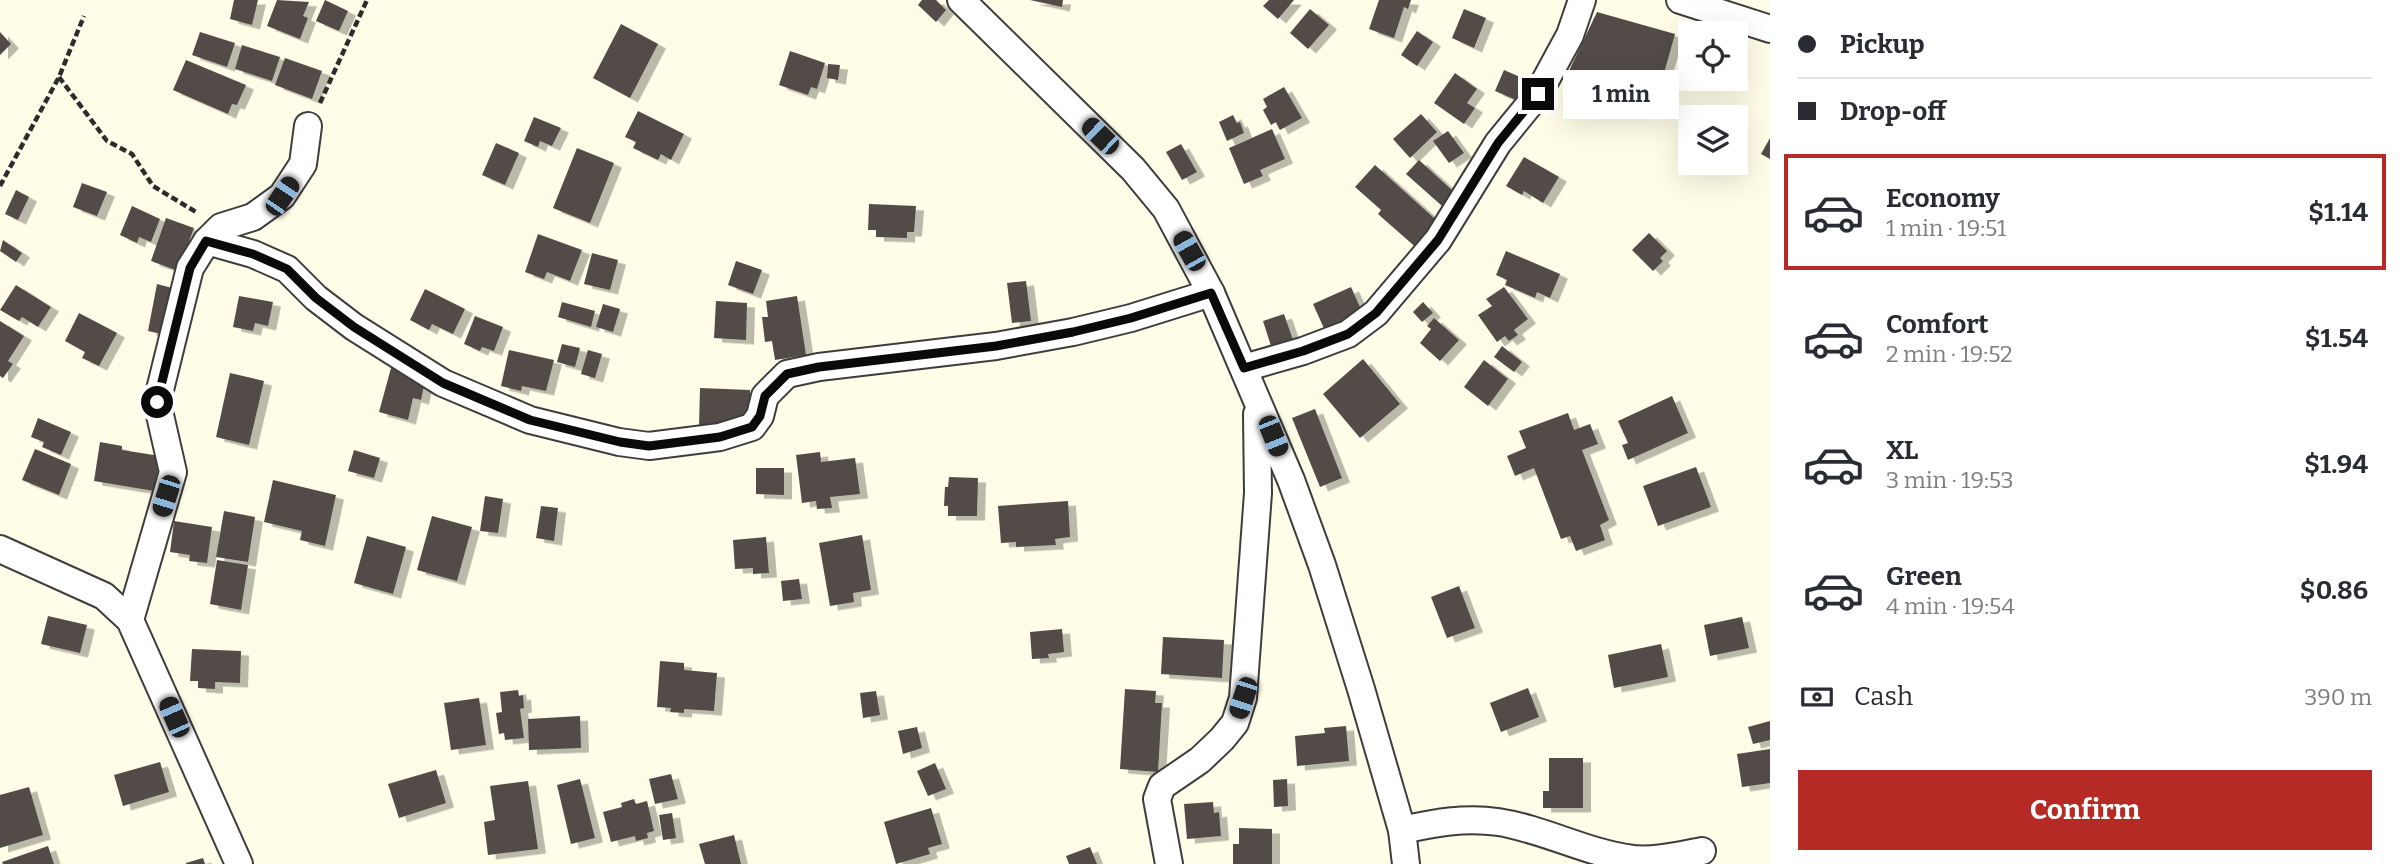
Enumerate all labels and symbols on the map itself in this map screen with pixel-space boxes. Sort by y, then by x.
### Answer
callout: 1 min [1562,70,1678,119]
route end [1522,78,1554,110]
car [1078,114,1123,158]
car [262,173,303,219]
car [1170,228,1209,274]
route start [141,386,173,418]
car [1256,413,1291,459]
car [150,473,183,519]
car [1227,675,1260,721]
car [156,694,193,740]

